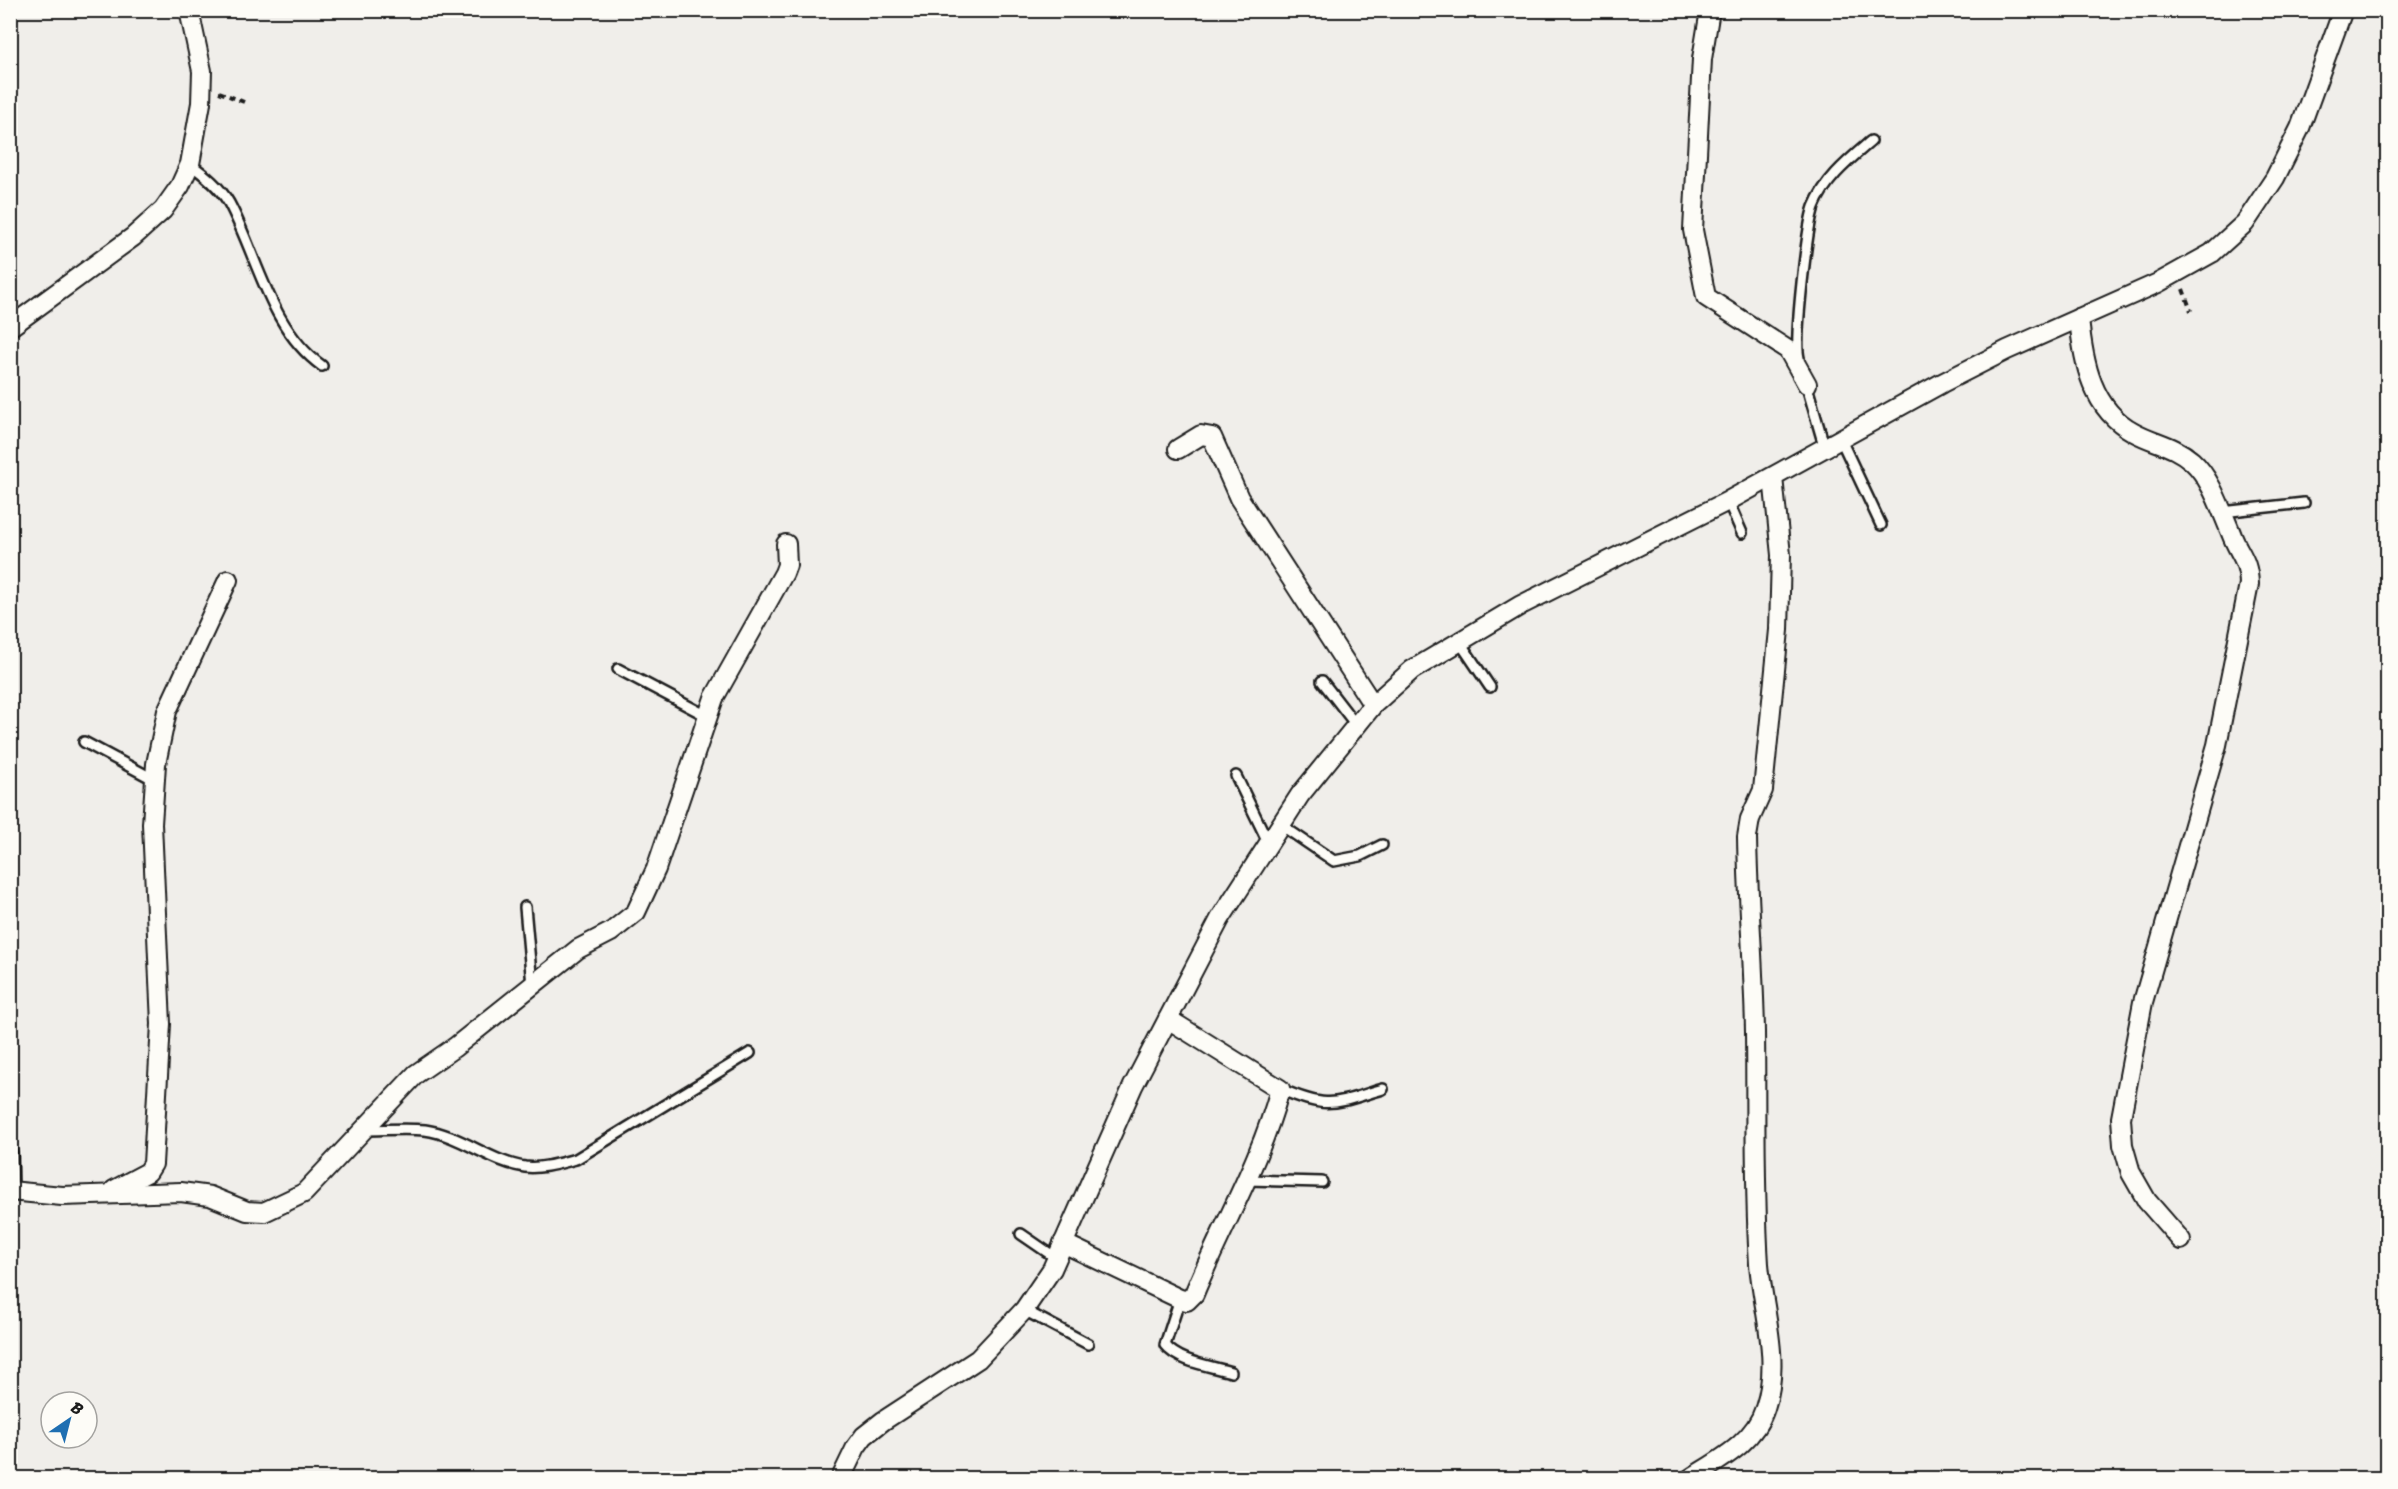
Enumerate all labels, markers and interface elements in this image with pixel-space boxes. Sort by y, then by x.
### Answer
north arrow [39,1390,99,1450]
text: B [65,1393,91,1423]

